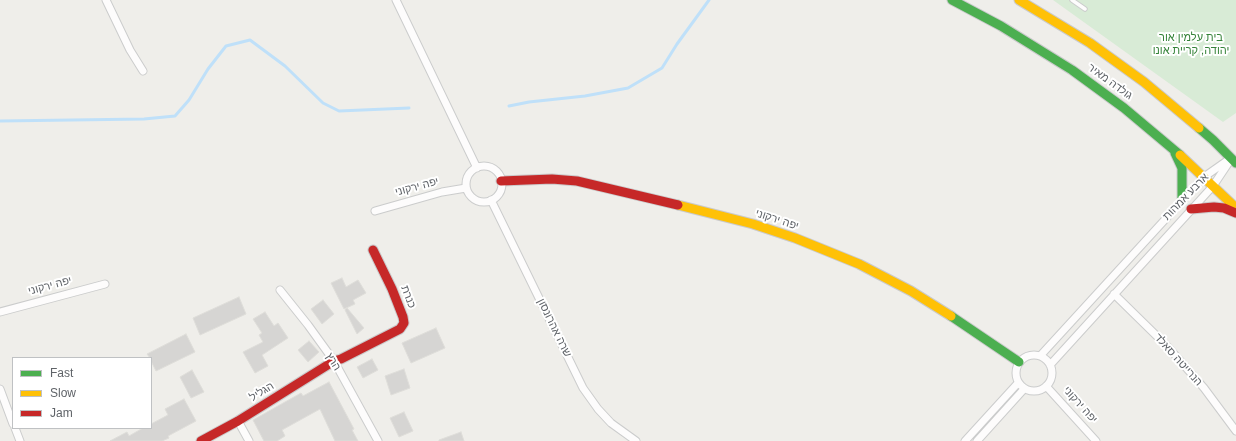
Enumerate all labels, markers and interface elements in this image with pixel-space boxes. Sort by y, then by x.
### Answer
park label: בית עלמין אור יהודה, קריית אונו [1153,31,1229,57]
street label: גולדה מאיר [1085,61,1135,103]
street label: ארבע אמהות [1160,171,1212,223]
street label: יפה ירקוני [394,175,440,199]
street label: יפה ירקוני [754,207,800,233]
street label: יפה ירקוני [27,274,73,298]
street label: כנרת [398,284,418,310]
street label: שרה אהרונסון [534,297,574,359]
street label: הנרייטה סאלד [1151,331,1205,389]
street label: הרץ [323,351,343,373]
legend [12,357,152,429]
text: Fast [50,366,73,380]
street label: הגליל [248,380,276,404]
street label: יפה ירקוני [1060,384,1100,426]
text: Slow [50,386,76,400]
text: Jam [50,406,73,420]

